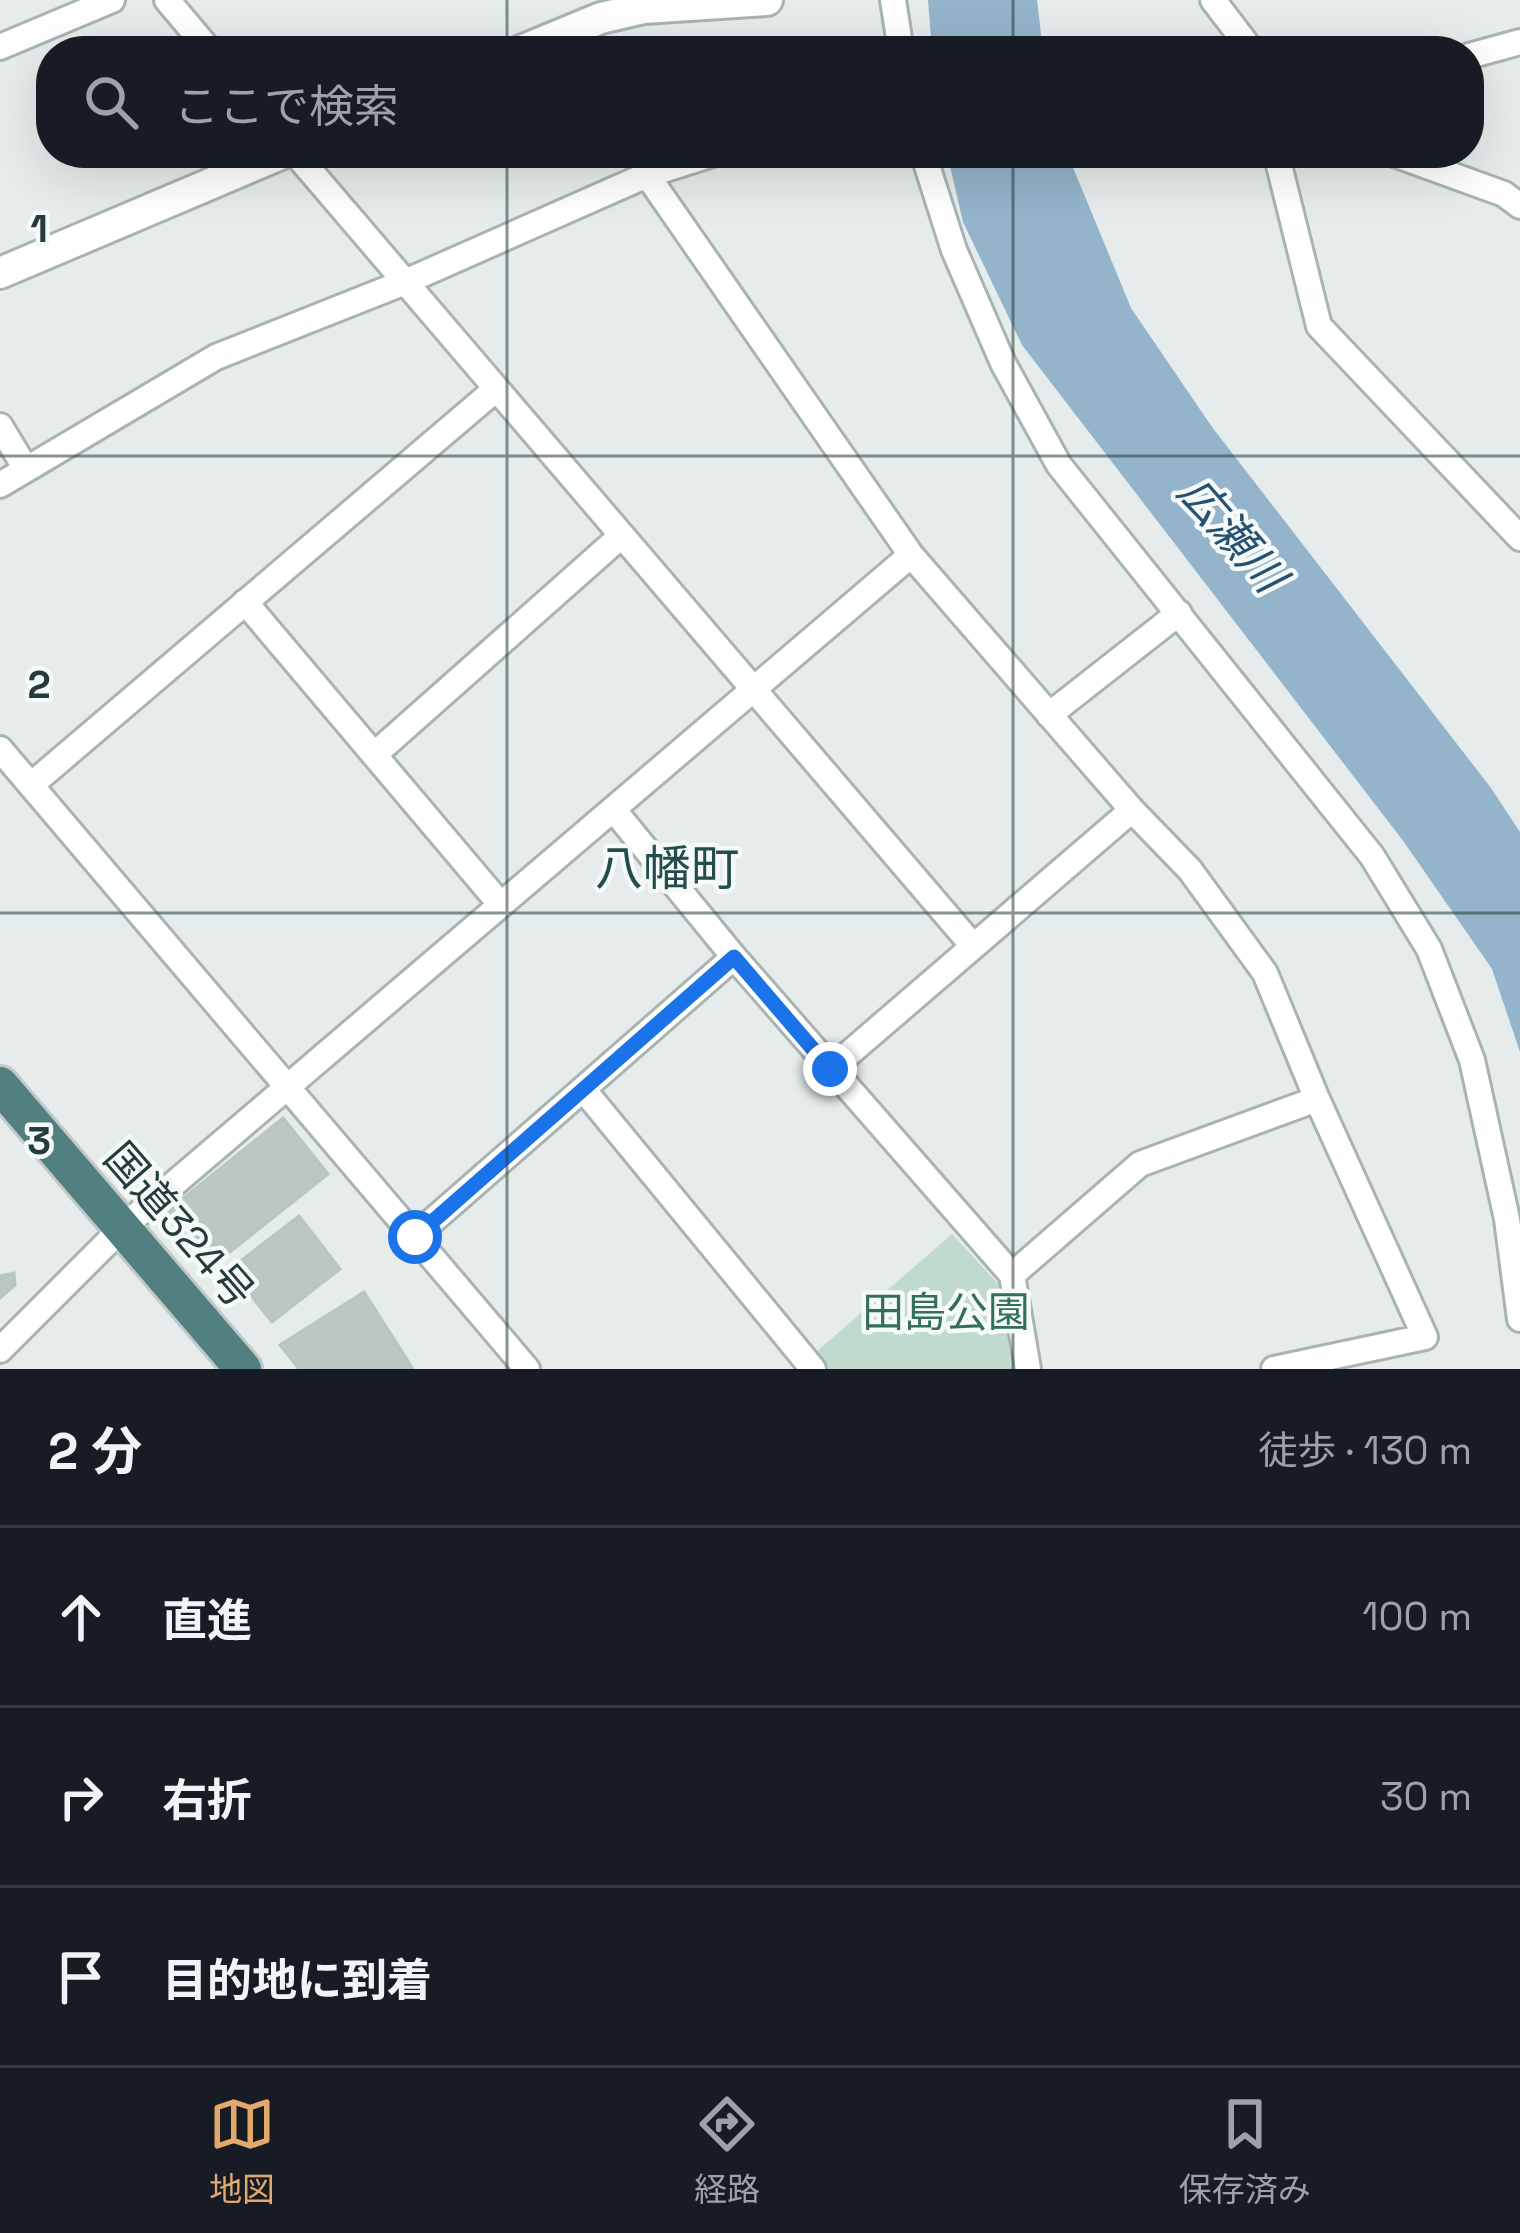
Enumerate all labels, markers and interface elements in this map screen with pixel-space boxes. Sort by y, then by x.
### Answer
search box [36,36,1484,168]
icon: search [78,69,144,135]
text: ここで検索 [174,78,399,135]
text: 1 [30,204,48,253]
water label: 広瀬川 [1166,464,1300,607]
text: 2 [27,660,51,709]
district label: 八幡町 [595,838,739,899]
route end [803,1042,857,1096]
text: 3 [27,1116,51,1165]
street label: 国道324号 [93,1131,265,1319]
route start [388,1210,442,1264]
park label: 田島公園 [862,1286,1030,1339]
text: 2 分 [48,1419,142,1484]
text: 徒歩 · 130 m [1258,1426,1472,1475]
icon: ahead [48,1584,114,1650]
text: 直進 [162,1592,252,1649]
text: 100 m [1362,1592,1472,1641]
icon: right [48,1764,114,1830]
text: 右折 [162,1772,252,1829]
text: 30 m [1380,1772,1472,1821]
icon: arrive [48,1944,114,2010]
text: 目的地に到着 [162,1952,432,2009]
tab: 地図 [209,2091,275,2211]
tab: 経路 [694,2091,760,2211]
tab: 保存済み [1179,2091,1311,2211]

